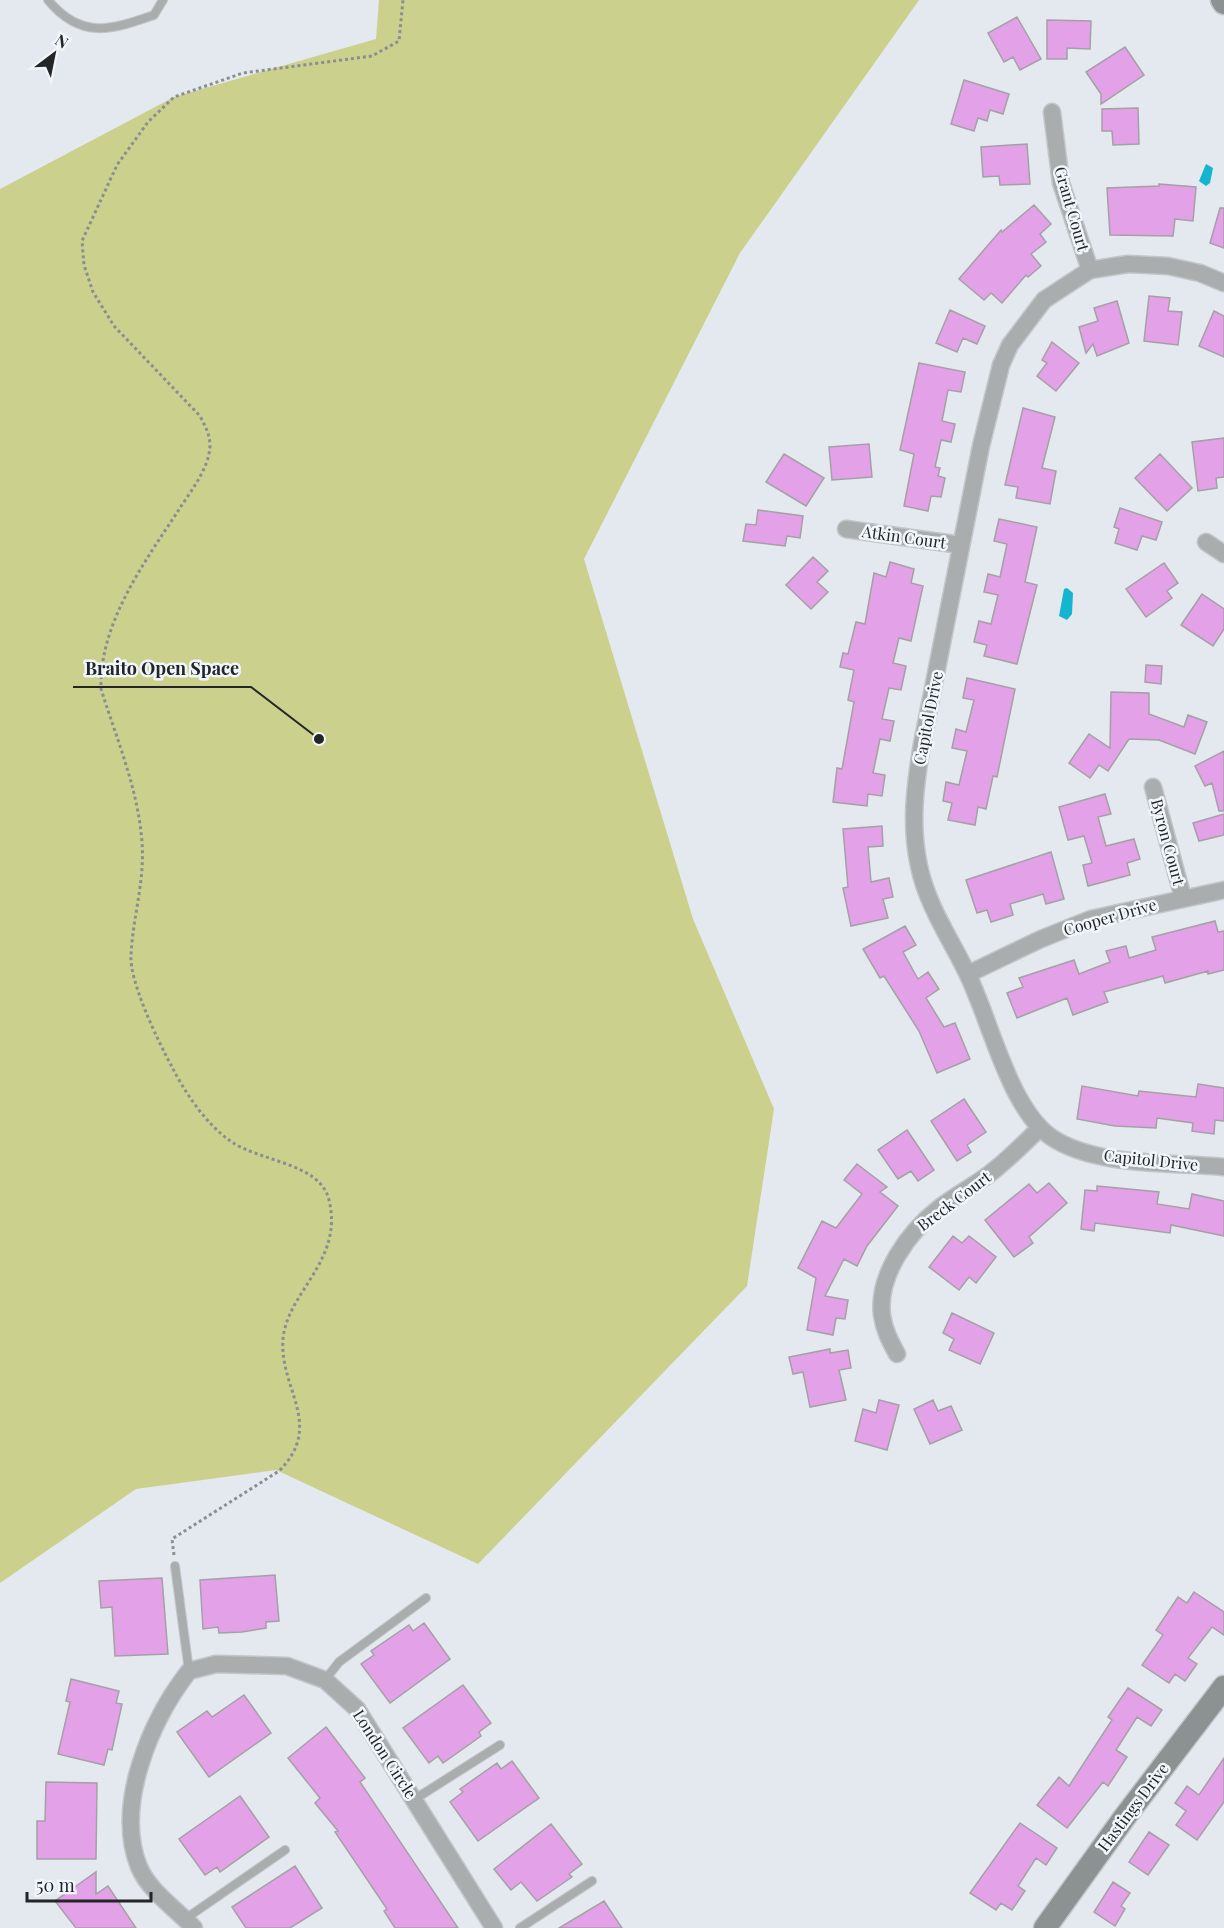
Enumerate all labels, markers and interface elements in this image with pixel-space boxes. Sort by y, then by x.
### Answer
north arrow [24,24,84,84]
text: N [52,29,73,53]
street label: Grant Court [1050,164,1095,254]
street label: Atkin Court [860,520,948,553]
callout: Braito Open Space [73,651,251,687]
text: Braito Open Space [85,656,239,680]
street label: Capitol Drive [908,669,947,767]
street label: Byron Court [1147,796,1190,888]
street label: Cooper Drive [1061,893,1159,940]
street label: Capitol Drive [1103,1144,1199,1175]
street label: Breck Court [913,1166,995,1235]
street label: London Circle [349,1705,422,1802]
street label: Hastings Drive [1092,1758,1173,1855]
scale bar [27,1865,152,1903]
text: 50 m [36,1873,75,1897]

